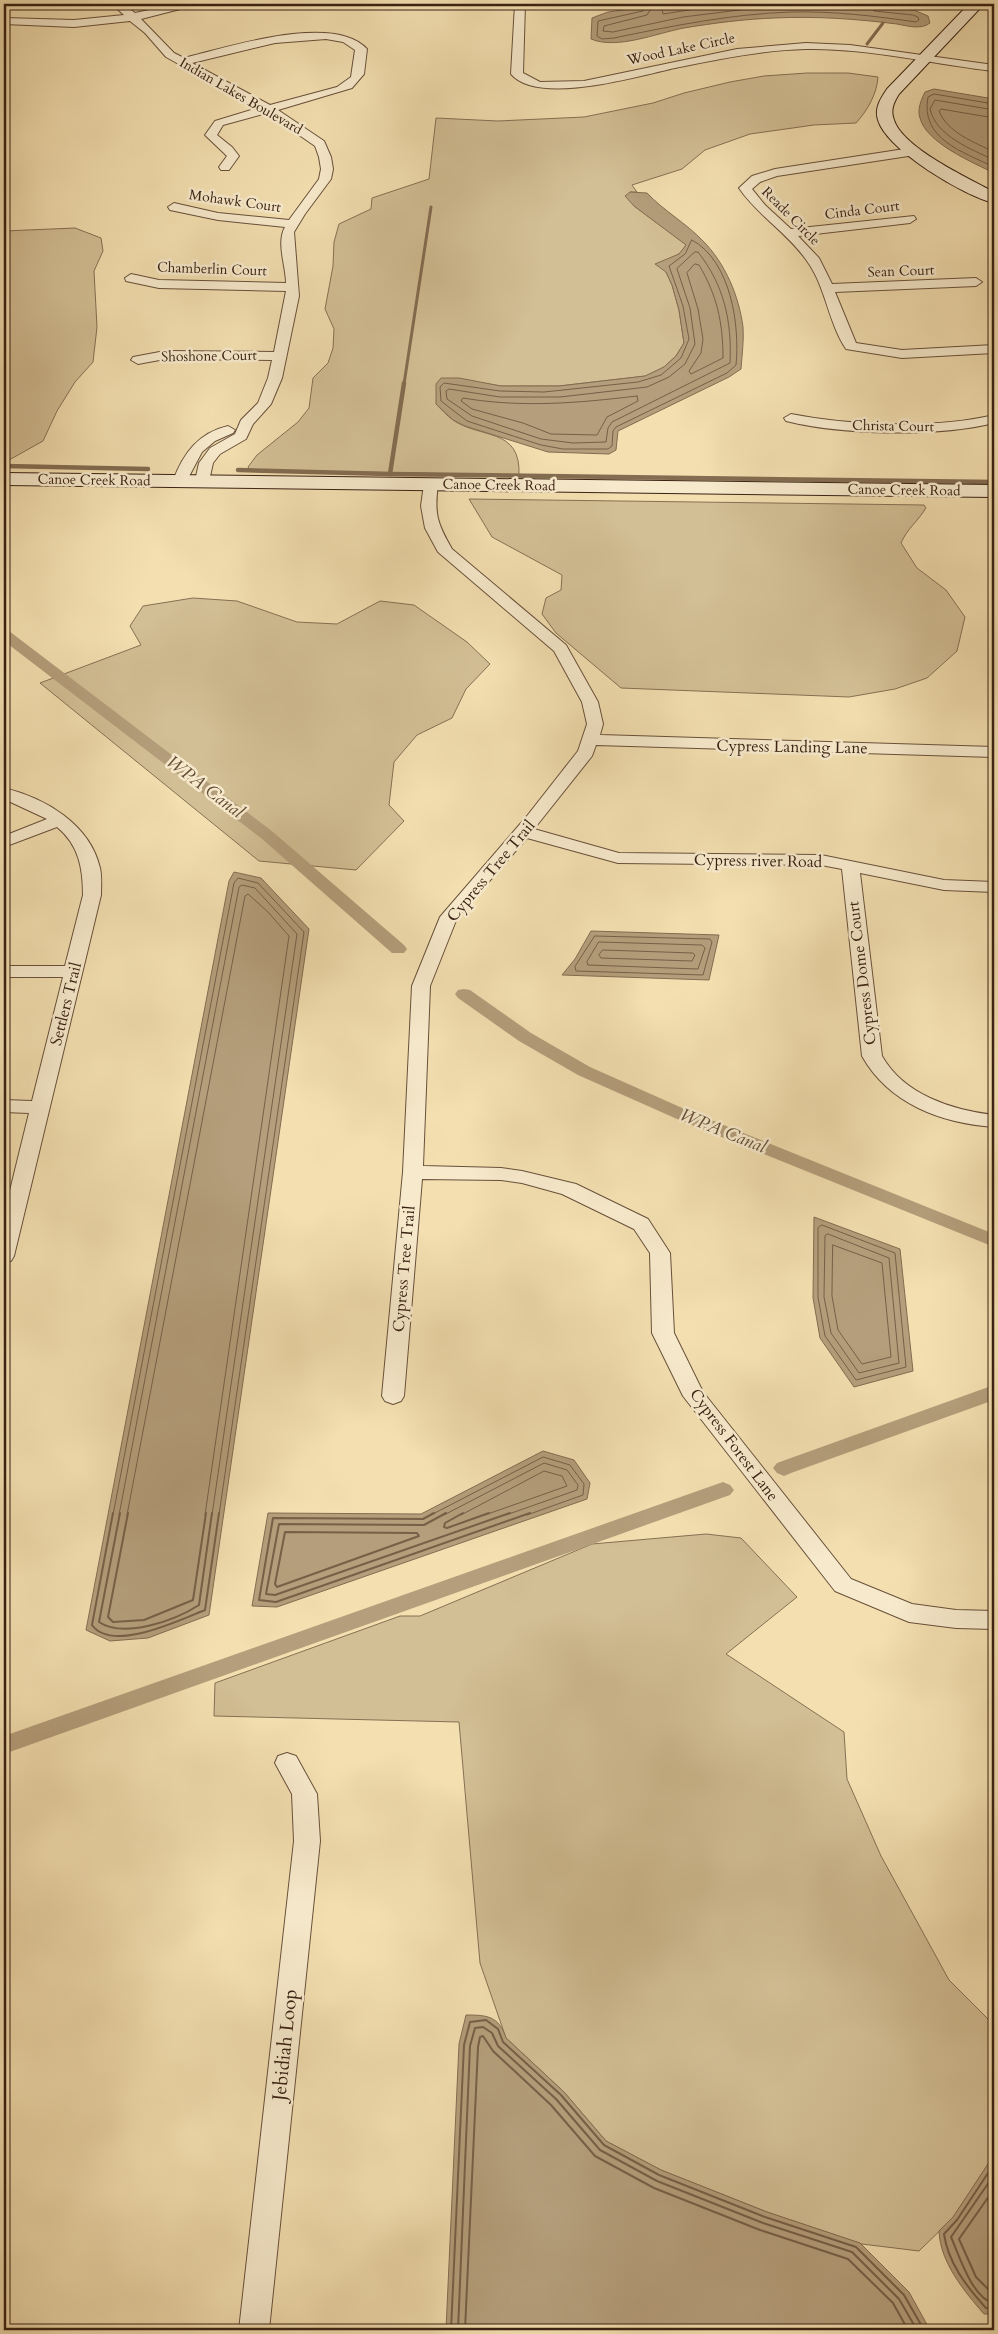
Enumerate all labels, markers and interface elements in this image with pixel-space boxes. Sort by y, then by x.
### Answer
street label: Wood Lake Circle [624,28,737,70]
street label: Indian Lakes Boulevard [176,53,306,139]
street label: Reade Circle [758,183,824,249]
street label: Mohawk Court [188,185,283,217]
street label: Cinda Court [823,196,901,224]
street label: Chamberlin Court [157,258,268,280]
street label: Sean Court [867,260,935,282]
street label: Shoshone Court [161,346,258,366]
street label: Christa Court [852,416,935,436]
street label: Canoe Creek Road [37,470,151,490]
street label: Canoe Creek Road [442,475,556,495]
street label: Canoe Creek Road [847,480,961,500]
street label: Cypress Landing Lane [716,735,868,759]
water label: WPA Canal [161,750,250,825]
street label: Cypress Tree Trail [442,815,540,927]
street label: Cypress river Road [694,849,823,873]
street label: Cypress Dome Court [842,900,882,1046]
street label: Settlers Trail [45,960,87,1048]
water label: WPA Canal [676,1102,771,1160]
street label: Cypress Tree Trail [388,1205,420,1333]
street label: Cypress Forest Lane [684,1384,784,1506]
street label: Jebidiah Loop [266,1988,304,2105]

